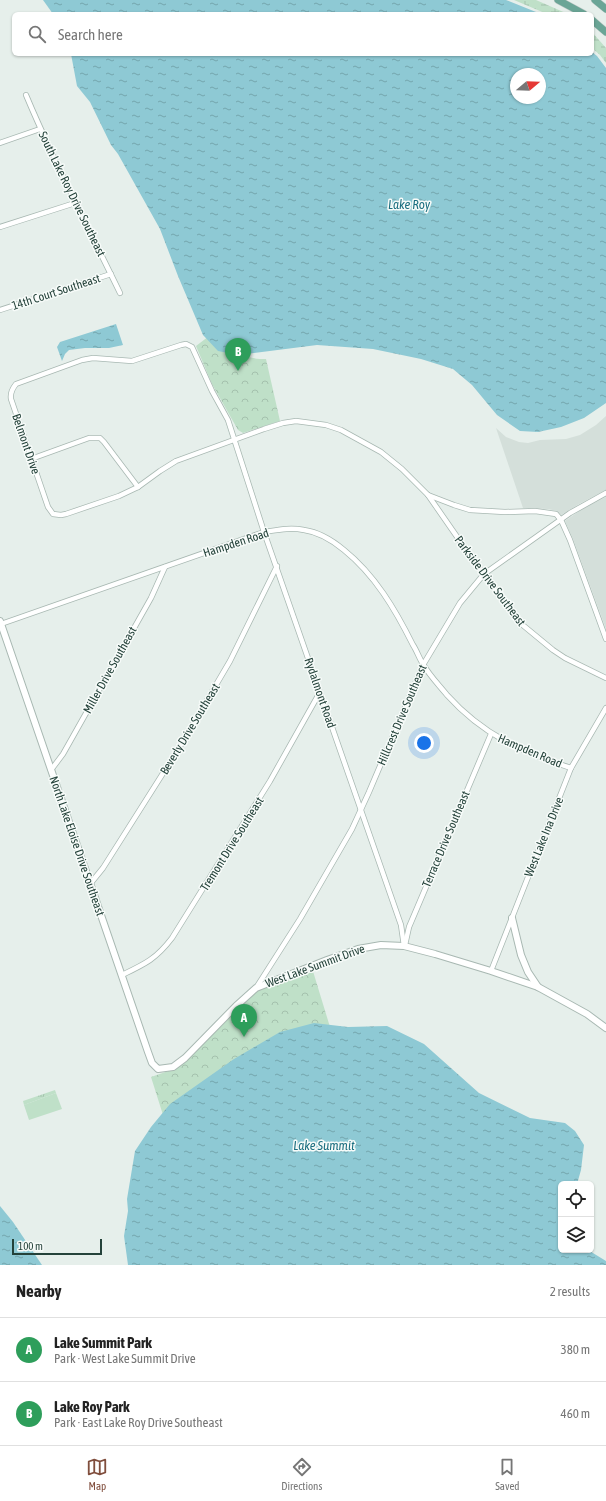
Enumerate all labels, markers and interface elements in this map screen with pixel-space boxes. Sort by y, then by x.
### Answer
search box [12,12,594,56]
icon: search [26,23,48,45]
text: Search here [58,26,123,43]
north arrow [510,68,546,104]
street label: South Lake Roy Drive Southeast [36,129,109,259]
water label: Lake Roy [388,197,431,212]
street label: 14th Court Southeast [10,271,102,313]
pin: B [225,338,251,371]
street label: Belmont Drive [9,412,43,476]
street label: Hampden Road [201,526,271,560]
street label: Parkside Drive Southeast [452,533,529,629]
street label: Miller Drive Southeast [80,624,140,716]
street label: Rydalmont Road [301,656,339,730]
street label: Hillcrest Drive Southeast [374,662,430,768]
street label: Beverly Drive Southeast [157,680,223,777]
street label: Hampden Road [496,731,564,771]
your location [414,733,434,753]
street label: North Lake Eloise Drive Southeast [46,774,108,918]
street label: Terrace Drive Southeast [419,788,473,889]
street label: Tremont Drive Southeast [197,794,267,894]
street label: West Lake Ina Drive [522,795,566,879]
street label: West Lake Summit Drive [263,942,367,990]
pin: A [231,1004,257,1037]
water label: Lake Summit [293,1138,355,1153]
map controls [558,1181,594,1253]
button: locate [558,1181,594,1217]
button: layers [558,1217,594,1253]
scale bar [12,1237,102,1256]
text: 100 m [18,1240,43,1252]
text: Nearby [16,1281,62,1301]
text: 2 results [550,1284,590,1299]
text: Lake Summit Park [54,1334,152,1351]
text: A [26,1342,32,1357]
text: 380 m [561,1342,590,1357]
text: Park · West Lake Summit Drive [54,1351,196,1366]
text: Lake Roy Park [54,1398,130,1415]
text: B [26,1406,32,1421]
text: 460 m [561,1406,590,1421]
text: Park · East Lake Roy Drive Southeast [54,1415,223,1430]
tab: Map [86,1456,108,1492]
tab: Directions [281,1456,322,1492]
tab: Saved [495,1456,520,1492]

